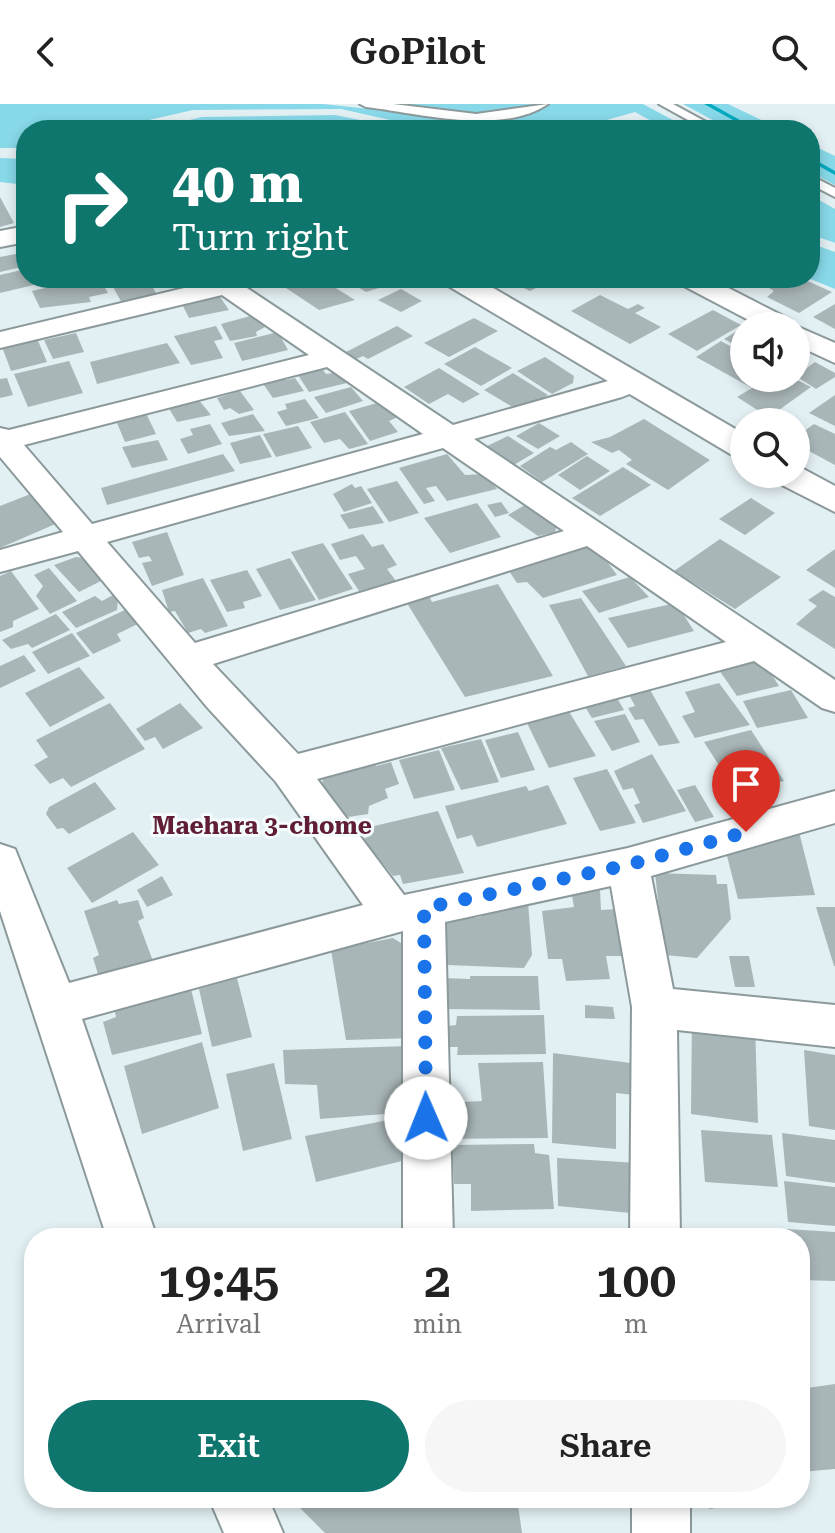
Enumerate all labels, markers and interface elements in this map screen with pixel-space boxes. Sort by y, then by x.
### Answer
icon: back [24,30,68,74]
icon: search [767,30,811,74]
text: GoPilot [349,31,486,73]
text: 40 m [172,150,303,216]
icon: right [40,152,144,256]
text: Turn right [172,217,349,259]
map controls [730,312,810,488]
button: sound [730,312,810,392]
button: search [730,408,810,488]
pin [712,750,780,832]
icon: arrive [724,762,768,806]
district label: Maehara 3-chome [152,812,372,840]
position arrow [384,1076,468,1160]
text: 19:45 [158,1253,279,1309]
text: 2 [424,1253,451,1309]
text: 100 [596,1253,676,1309]
text: Arrival [176,1309,261,1339]
text: min [413,1309,462,1339]
text: m [624,1309,648,1339]
button: Exit [48,1400,409,1492]
button: Share [425,1400,786,1492]

